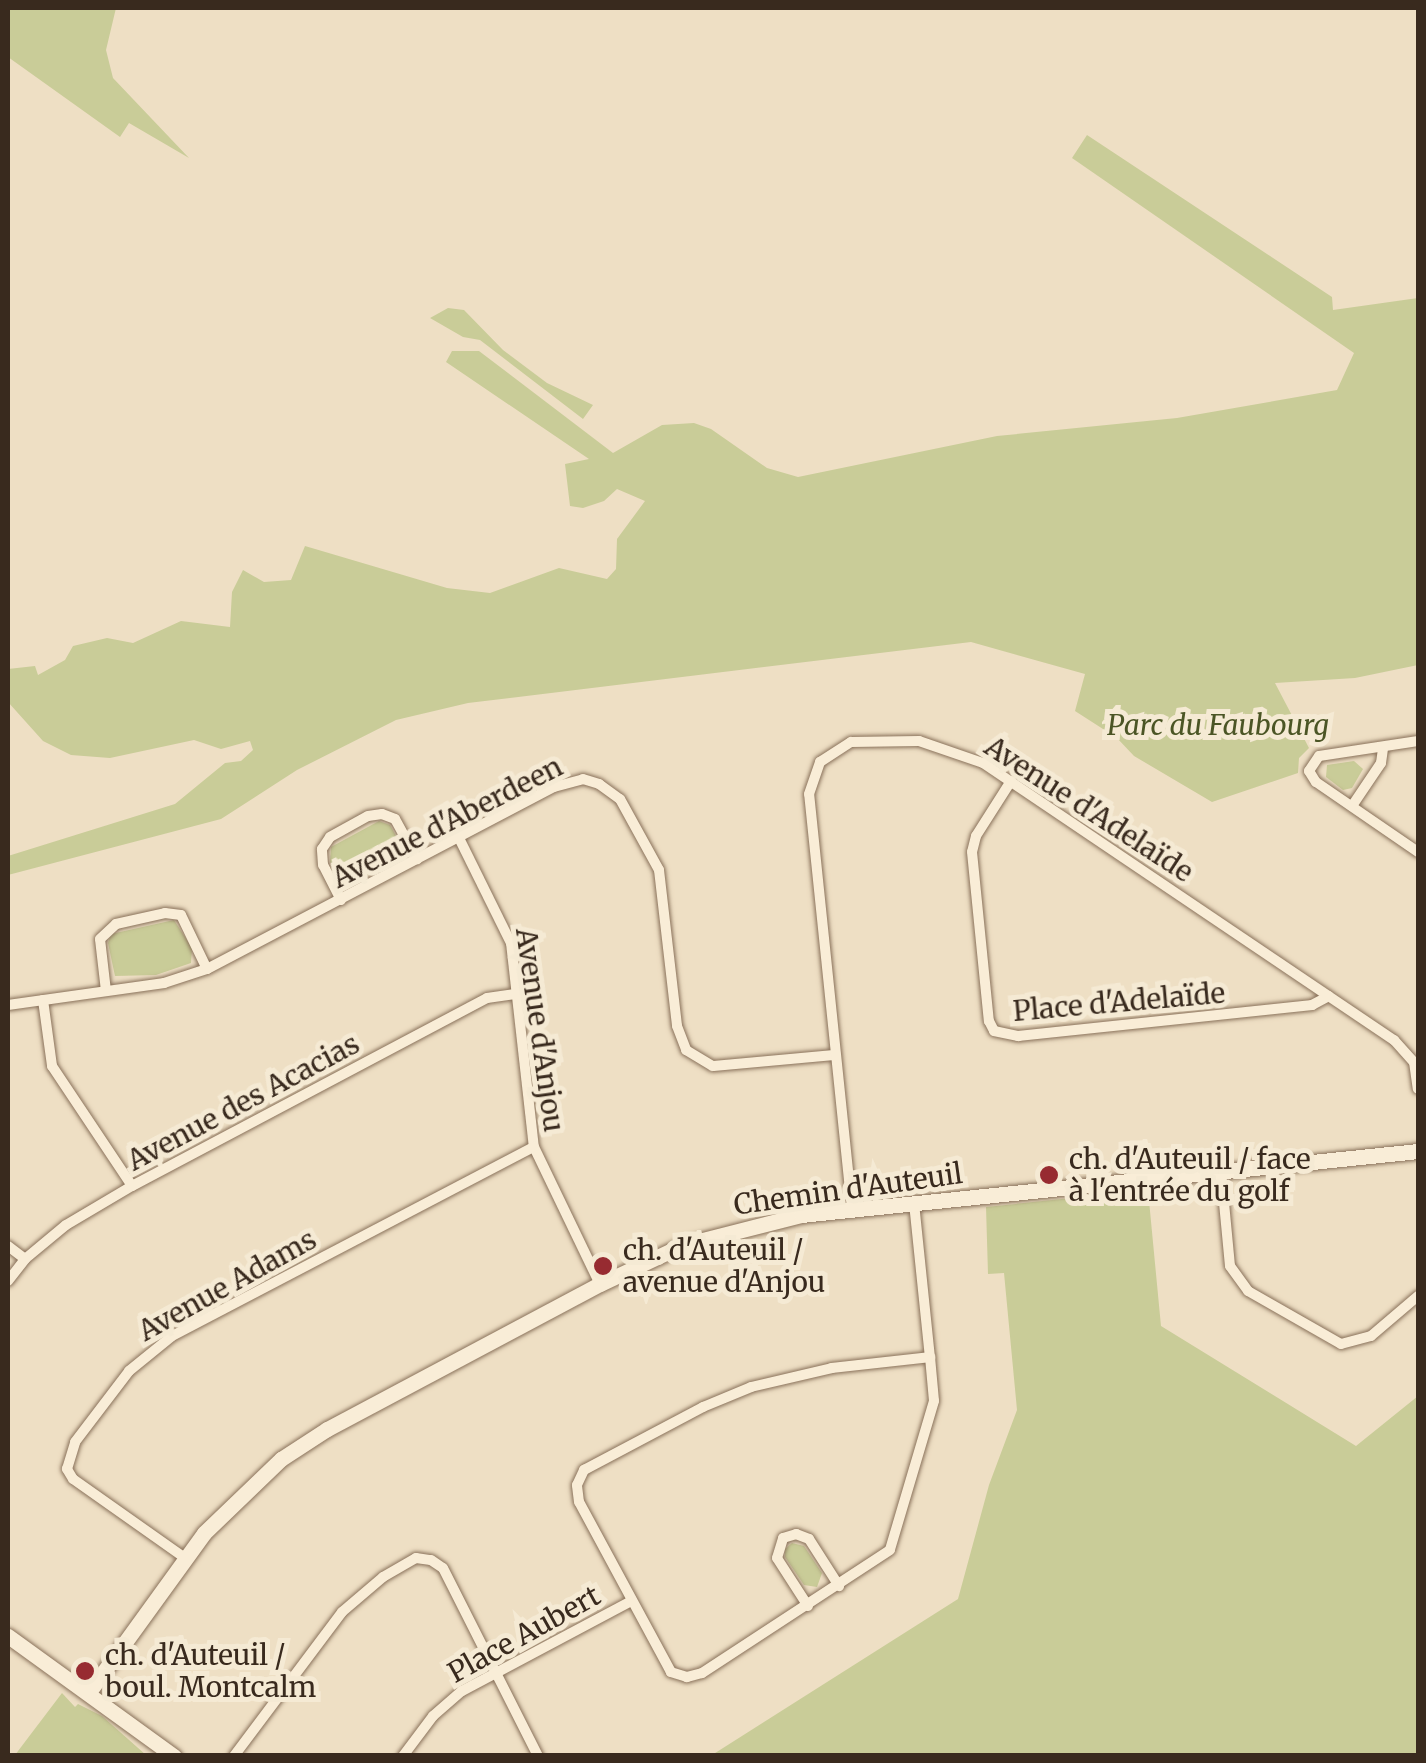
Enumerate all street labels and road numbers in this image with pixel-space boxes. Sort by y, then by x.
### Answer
street label: Avenue d'Adelaïde [979,729,1199,889]
street label: Avenue d'Aberdeen [326,749,568,895]
street label: Avenue d'Anjou [509,926,571,1134]
street label: Place d'Adelaïde [1011,976,1227,1028]
street label: Avenue des Acacias [121,1027,365,1177]
street label: Chemin d'Auteuil [731,1156,965,1222]
street label: Avenue Adams [132,1222,322,1348]
street label: Place Aubert [442,1578,606,1690]

